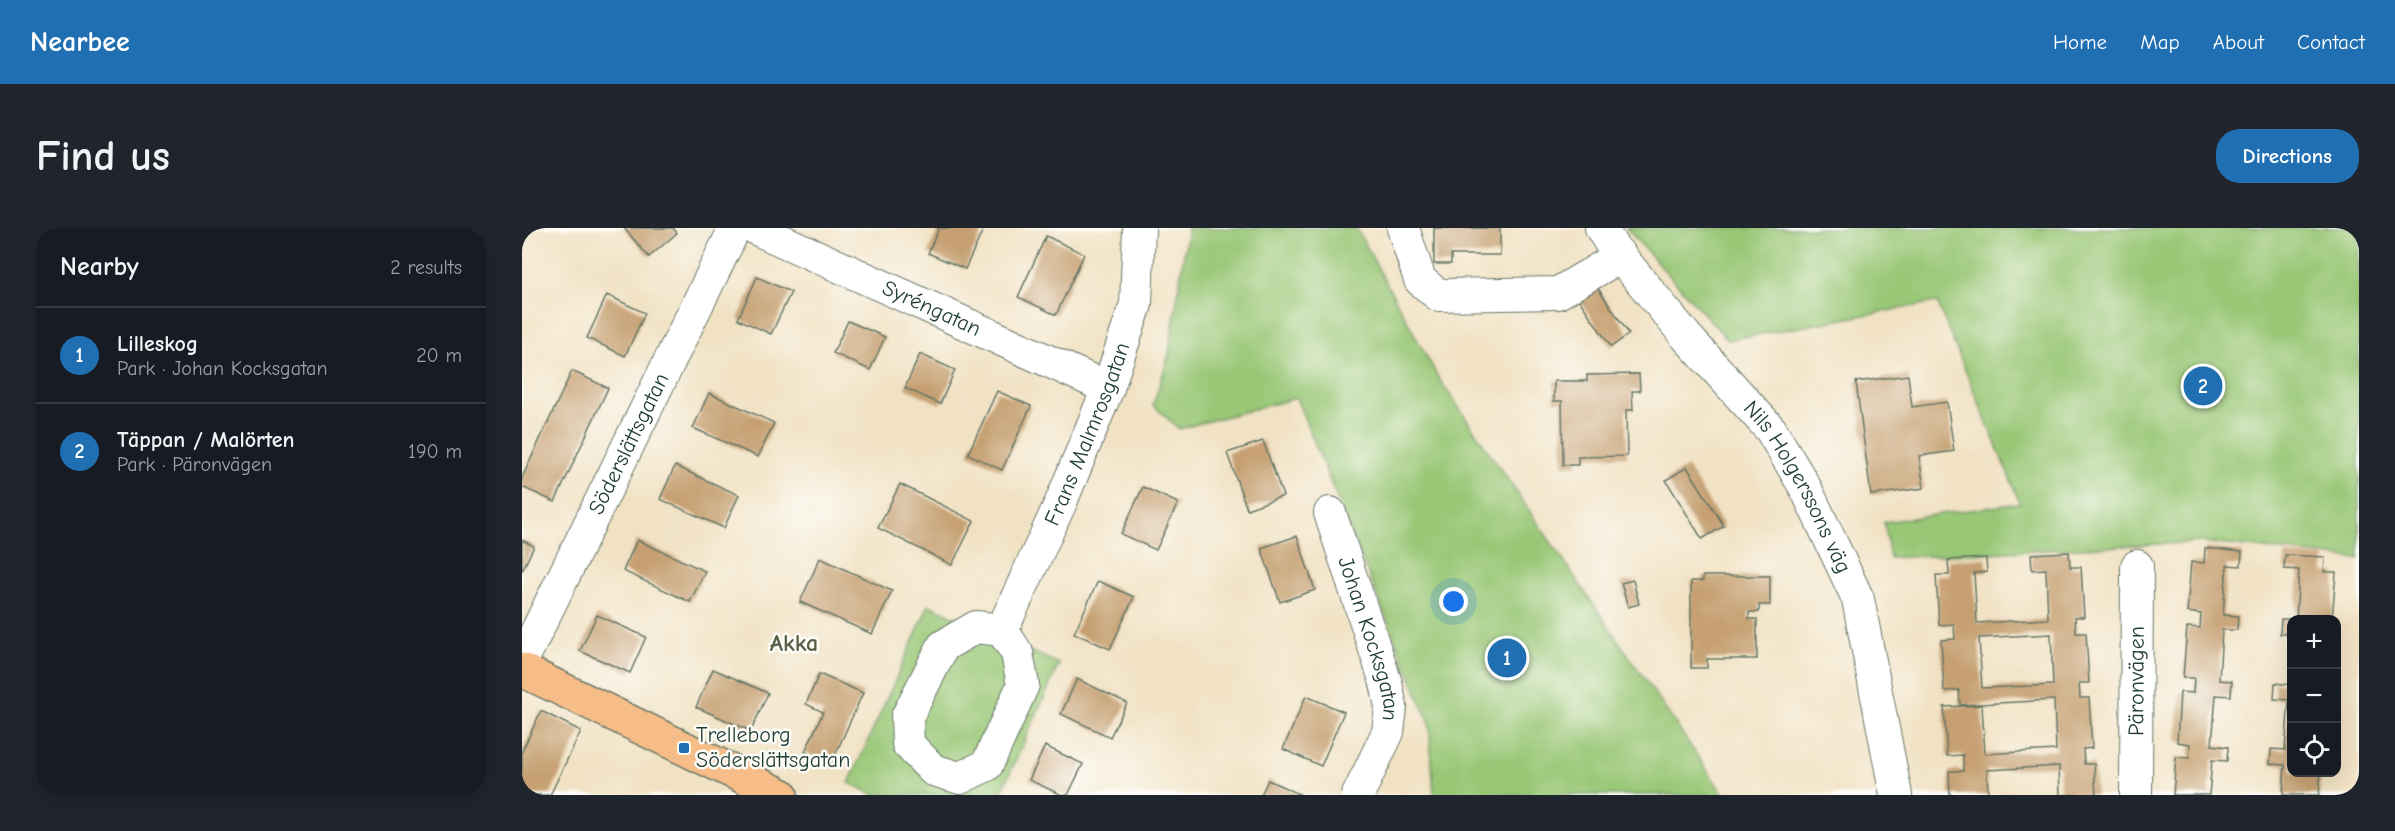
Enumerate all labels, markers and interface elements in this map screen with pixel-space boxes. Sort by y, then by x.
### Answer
text: Nearbee [30,26,130,58]
text: Home [2053,30,2107,54]
text: Map [2140,30,2180,54]
text: About [2213,30,2264,54]
text: Contact [2297,30,2365,54]
button: Directions [2216,129,2359,183]
text: Find us [36,132,170,181]
text: Nearby [60,252,139,282]
text: 2 results [390,256,462,279]
street label: Syréngatan [878,275,985,342]
text: Lilleskog [117,331,198,357]
street label: Frans Malmrosgatan [1039,339,1135,530]
text: 1 [76,344,83,367]
text: 20 m [416,344,462,367]
text: Park · Johan Kocksgatan [117,357,327,380]
pin: 2 [2184,364,2222,408]
street label: Söderslättsgatan [583,369,675,519]
street label: Nils Holgerssons väg [1738,395,1857,577]
text: Täppan / Malörten [117,427,294,453]
text: 2 [75,440,84,463]
text: 190 m [408,440,462,463]
text: Park · Päronvägen [117,453,272,476]
street label: Johan Kocksgatan [1332,553,1404,722]
your location [1439,587,1468,616]
map controls [2287,615,2341,777]
button: + [2287,615,2341,669]
street label: Päronvägen [2123,626,2150,736]
district label: Akka [770,629,818,657]
pin: 1 [1488,636,1526,680]
button: − [2287,669,2341,723]
place label: Trelleborg Söderslättsgatan [696,722,850,773]
button: locate [2287,723,2341,777]
marker: Trelleborg Söderslättsgatan [677,741,691,755]

